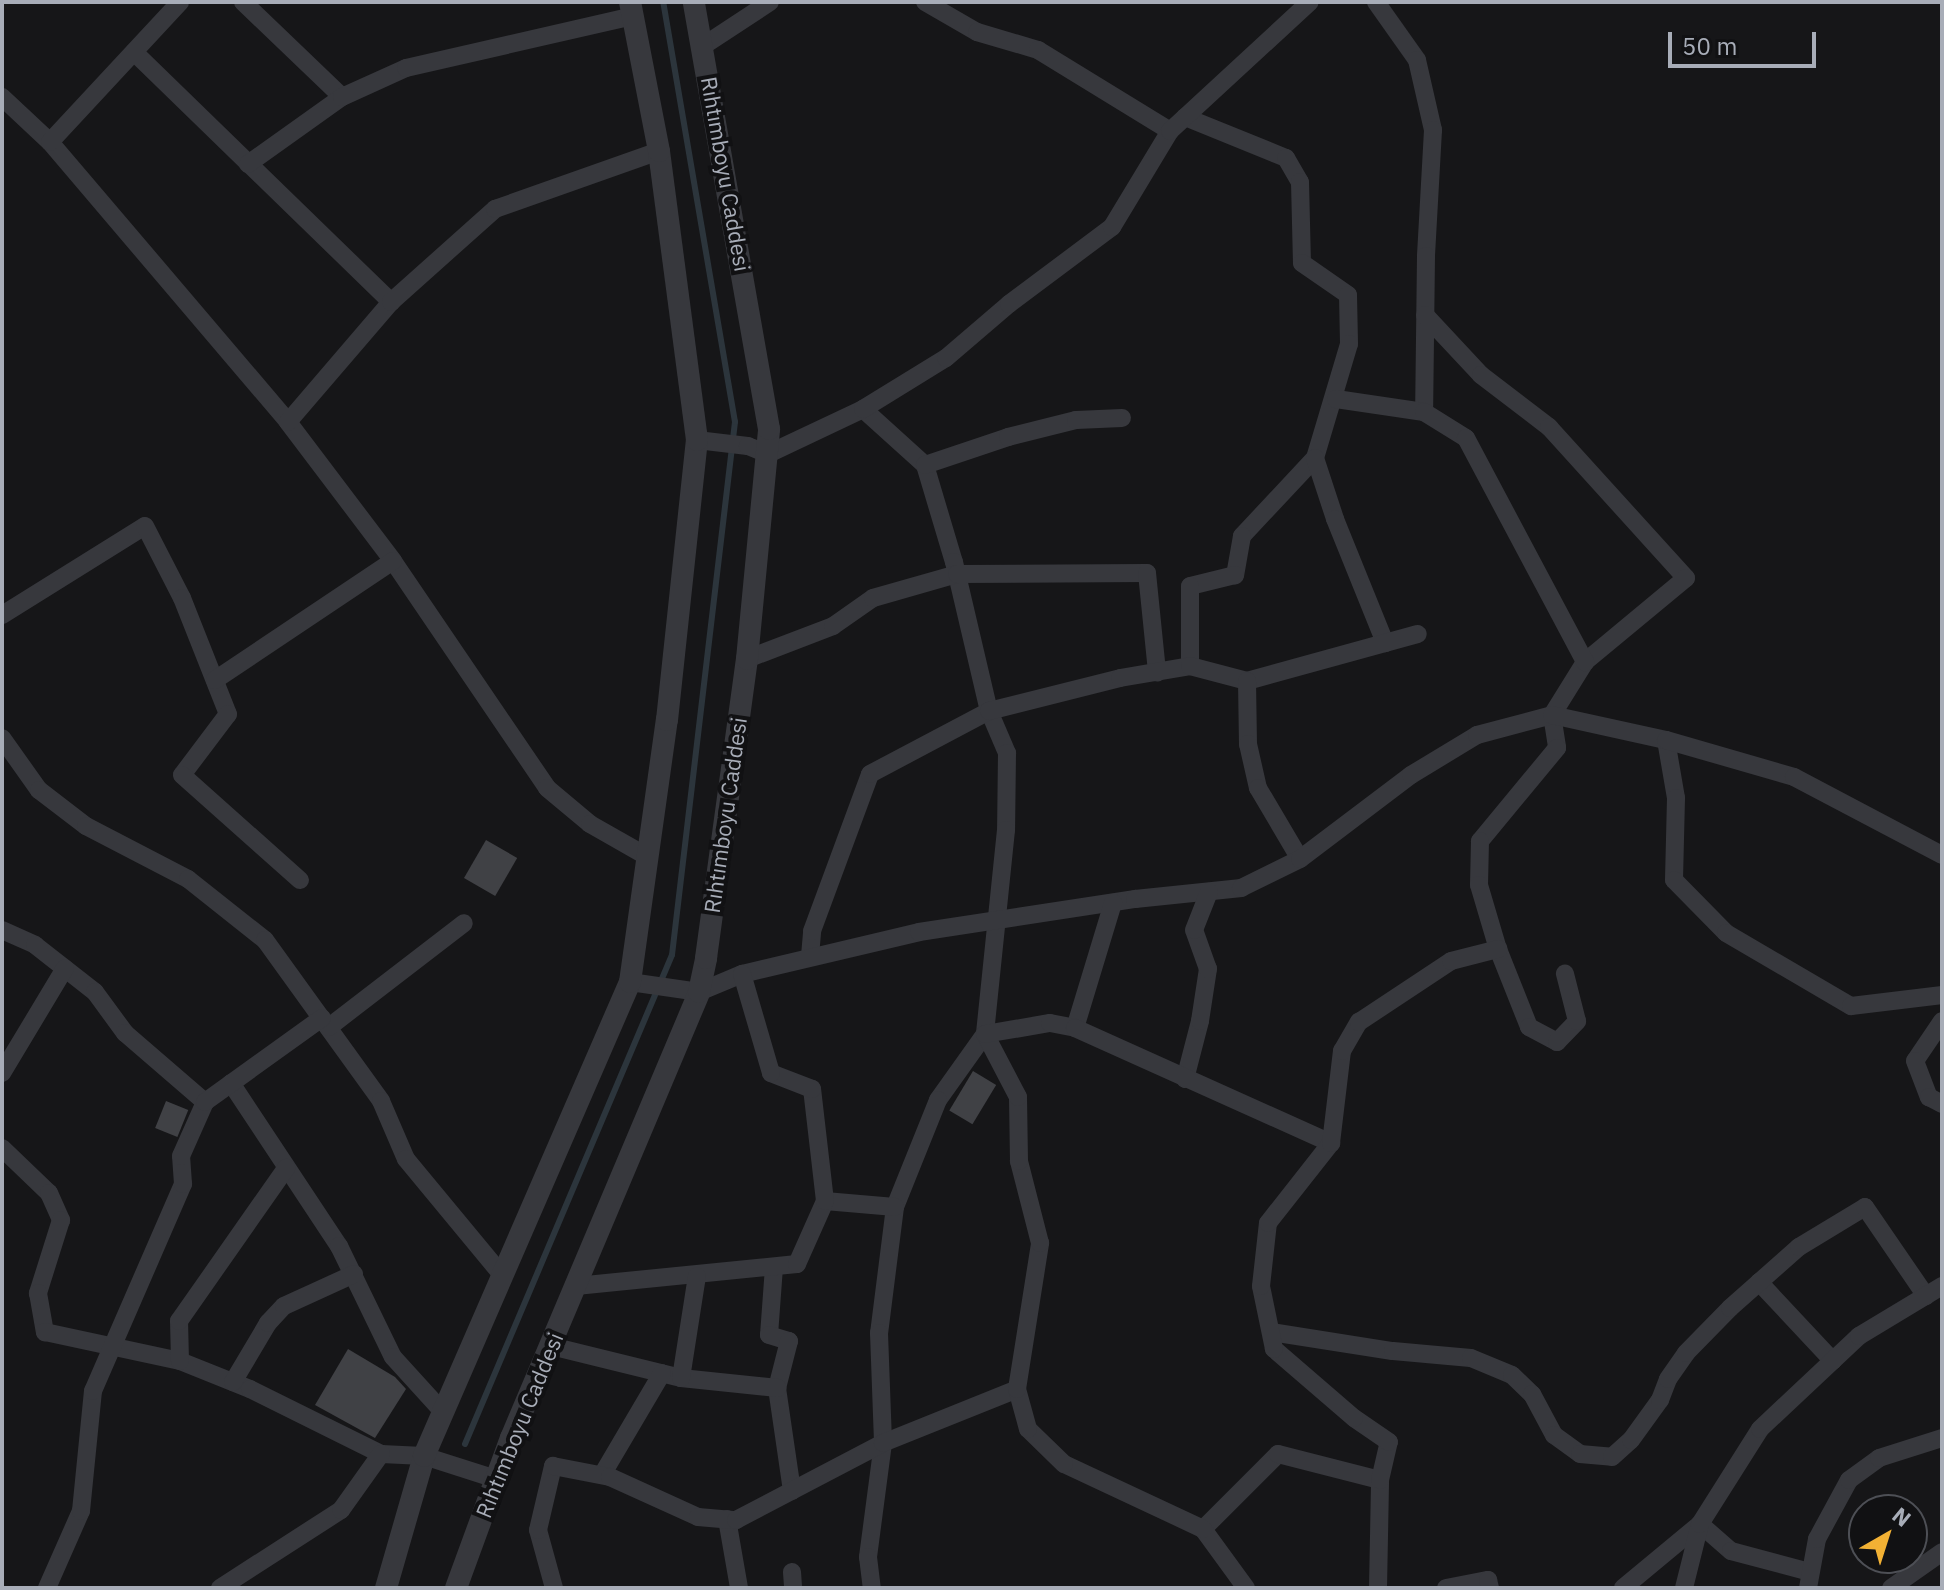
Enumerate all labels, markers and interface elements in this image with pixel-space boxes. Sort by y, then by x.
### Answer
scale bar [1672,16,1820,66]
text: 50 m [1682,30,1737,62]
street label: Rıhtımboyu Caddesi [696,75,756,273]
street label: Rıhtımboyu Caddesi [698,715,752,915]
street label: Rıhtımboyu Caddesi [470,1329,568,1521]
north arrow [1848,1494,1928,1574]
text: N [1887,1500,1917,1533]

